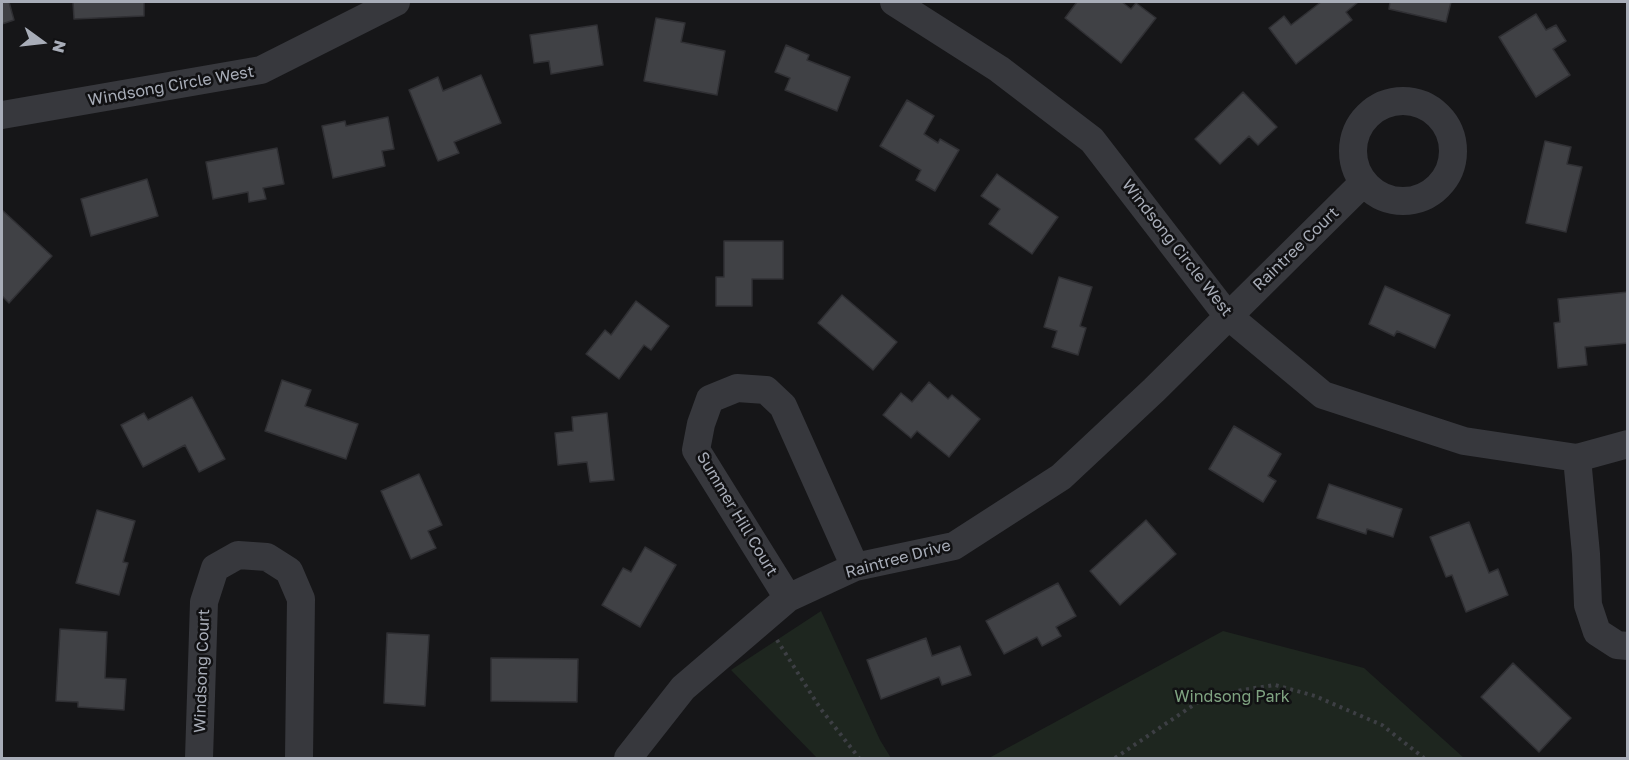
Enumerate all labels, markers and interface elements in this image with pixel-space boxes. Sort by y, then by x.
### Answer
north arrow [12,12,72,72]
text: N [48,38,71,55]
street label: Windsong Circle West [87,62,255,110]
street label: Windsong Circle West [1118,176,1236,320]
street label: Raintree Court [1249,203,1343,295]
street label: Summer Hill Court [692,448,782,580]
street label: Raintree Drive [843,536,953,582]
street label: Windsong Court [190,609,214,733]
park label: Windsong Park [1174,687,1290,707]

